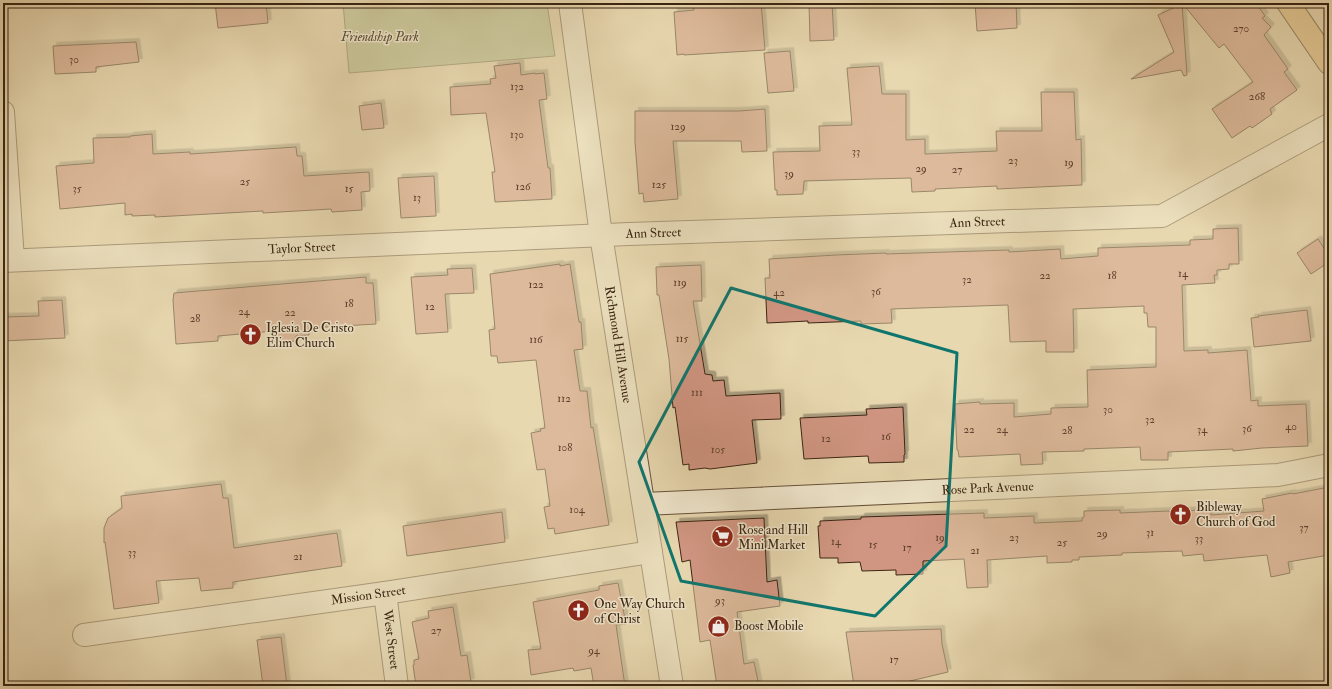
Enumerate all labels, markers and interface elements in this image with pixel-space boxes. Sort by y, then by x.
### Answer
house number: 270 [1233,22,1249,35]
park label: Friendship Park [340,29,419,45]
house number: 30 [69,53,79,66]
house number: 132 [510,80,524,93]
house number: 268 [1249,90,1265,103]
house number: 129 [670,120,686,133]
house number: 130 [510,128,524,141]
house number: 33 [852,145,860,158]
house number: 23 [1008,154,1018,167]
house number: 19 [1064,156,1074,169]
house number: 29 [915,162,927,175]
house number: 27 [952,163,962,176]
house number: 39 [784,167,794,180]
house number: 25 [240,175,250,188]
house number: 125 [652,178,666,191]
house number: 126 [515,180,532,193]
house number: 35 [72,182,82,195]
house number: 15 [345,182,354,195]
house number: 13 [413,191,421,204]
street label: Ann Street [948,213,1005,231]
street label: Ann Street [624,224,682,242]
street label: Taylor Street [268,239,336,258]
house number: 14 [1178,267,1189,280]
house number: 22 [1039,269,1051,282]
house number: 18 [1107,269,1117,282]
house number: 32 [962,273,972,286]
house number: 119 [673,276,687,289]
house number: 122 [528,278,544,291]
street label: Richmond Hill Avenue [601,285,635,405]
house number: 36 [871,285,882,298]
house number: 42 [773,286,785,299]
house number: 18 [344,297,354,310]
house number: 12 [425,300,435,313]
house number: 24 [238,305,251,318]
house number: 22 [284,306,296,319]
house number: 28 [190,312,200,325]
place label: Iglesia De Cristo Elim Church [266,320,354,351]
church icon: Iglesia De Cristo Elim Church [237,322,263,348]
house number: 115 [676,332,688,345]
house number: 116 [529,333,544,346]
house number: 111 [691,386,703,399]
house number: 112 [557,392,571,405]
house number: 30 [1103,403,1113,416]
house number: 32 [1145,413,1155,426]
house number: 40 [1285,420,1297,433]
house number: 36 [1242,422,1253,435]
house number: 22 [963,423,975,436]
house number: 24 [996,423,1009,436]
house number: 34 [1197,423,1208,436]
house number: 28 [1062,424,1072,437]
house number: 16 [881,430,892,443]
house number: 12 [821,432,831,445]
house number: 108 [558,441,572,454]
house number: 105 [711,443,725,456]
street label: Rose Park Avenue [941,478,1035,498]
place label: Bibleway Church of God [1196,499,1276,530]
church icon: Bibleway Church of God [1168,501,1194,527]
house number: 104 [569,503,586,516]
house number: 37 [1299,521,1309,534]
place label: Rose and Hill Mini Market [738,522,809,553]
supermarket icon: Rose and Hill Mini Market [709,524,735,550]
house number: 31 [1146,526,1154,539]
house number: 29 [1096,527,1108,540]
house number: 19 [935,531,945,544]
house number: 23 [1009,531,1019,544]
house number: 33 [1195,532,1203,545]
house number: 14 [831,535,842,548]
house number: 25 [1057,536,1067,549]
house number: 15 [869,538,878,551]
house number: 17 [903,541,911,554]
house number: 21 [970,544,980,557]
house number: 33 [128,546,136,559]
house number: 21 [293,550,303,563]
street label: Mission Street [330,582,407,608]
house number: 93 [714,594,725,607]
place label: One Way Church of Christ [594,596,685,627]
church icon: One Way Church of Christ [566,598,592,624]
street label: West Street [379,608,403,671]
shop icon: Boost Mobile [706,613,732,639]
place label: Boost Mobile [734,618,804,634]
house number: 27 [431,624,441,637]
house number: 94 [587,644,601,657]
house number: 17 [890,653,898,666]

